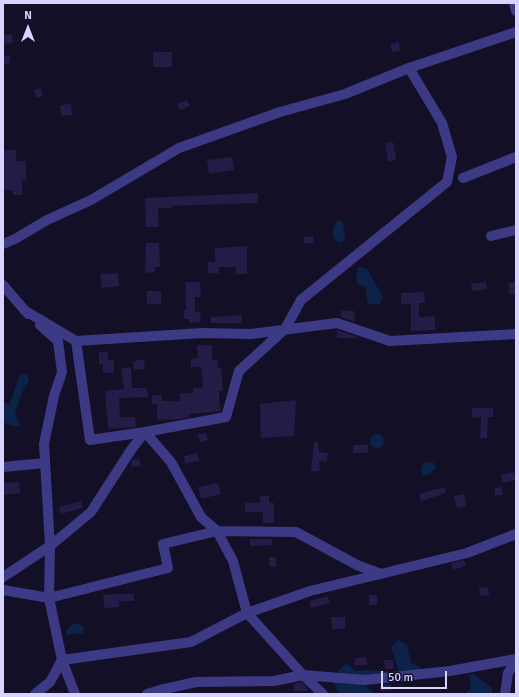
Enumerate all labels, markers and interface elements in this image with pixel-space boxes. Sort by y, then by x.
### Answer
north arrow [8,8,48,48]
text: N [24,9,32,22]
scale bar [383,663,449,689]
text: 50 m [388,670,413,685]

